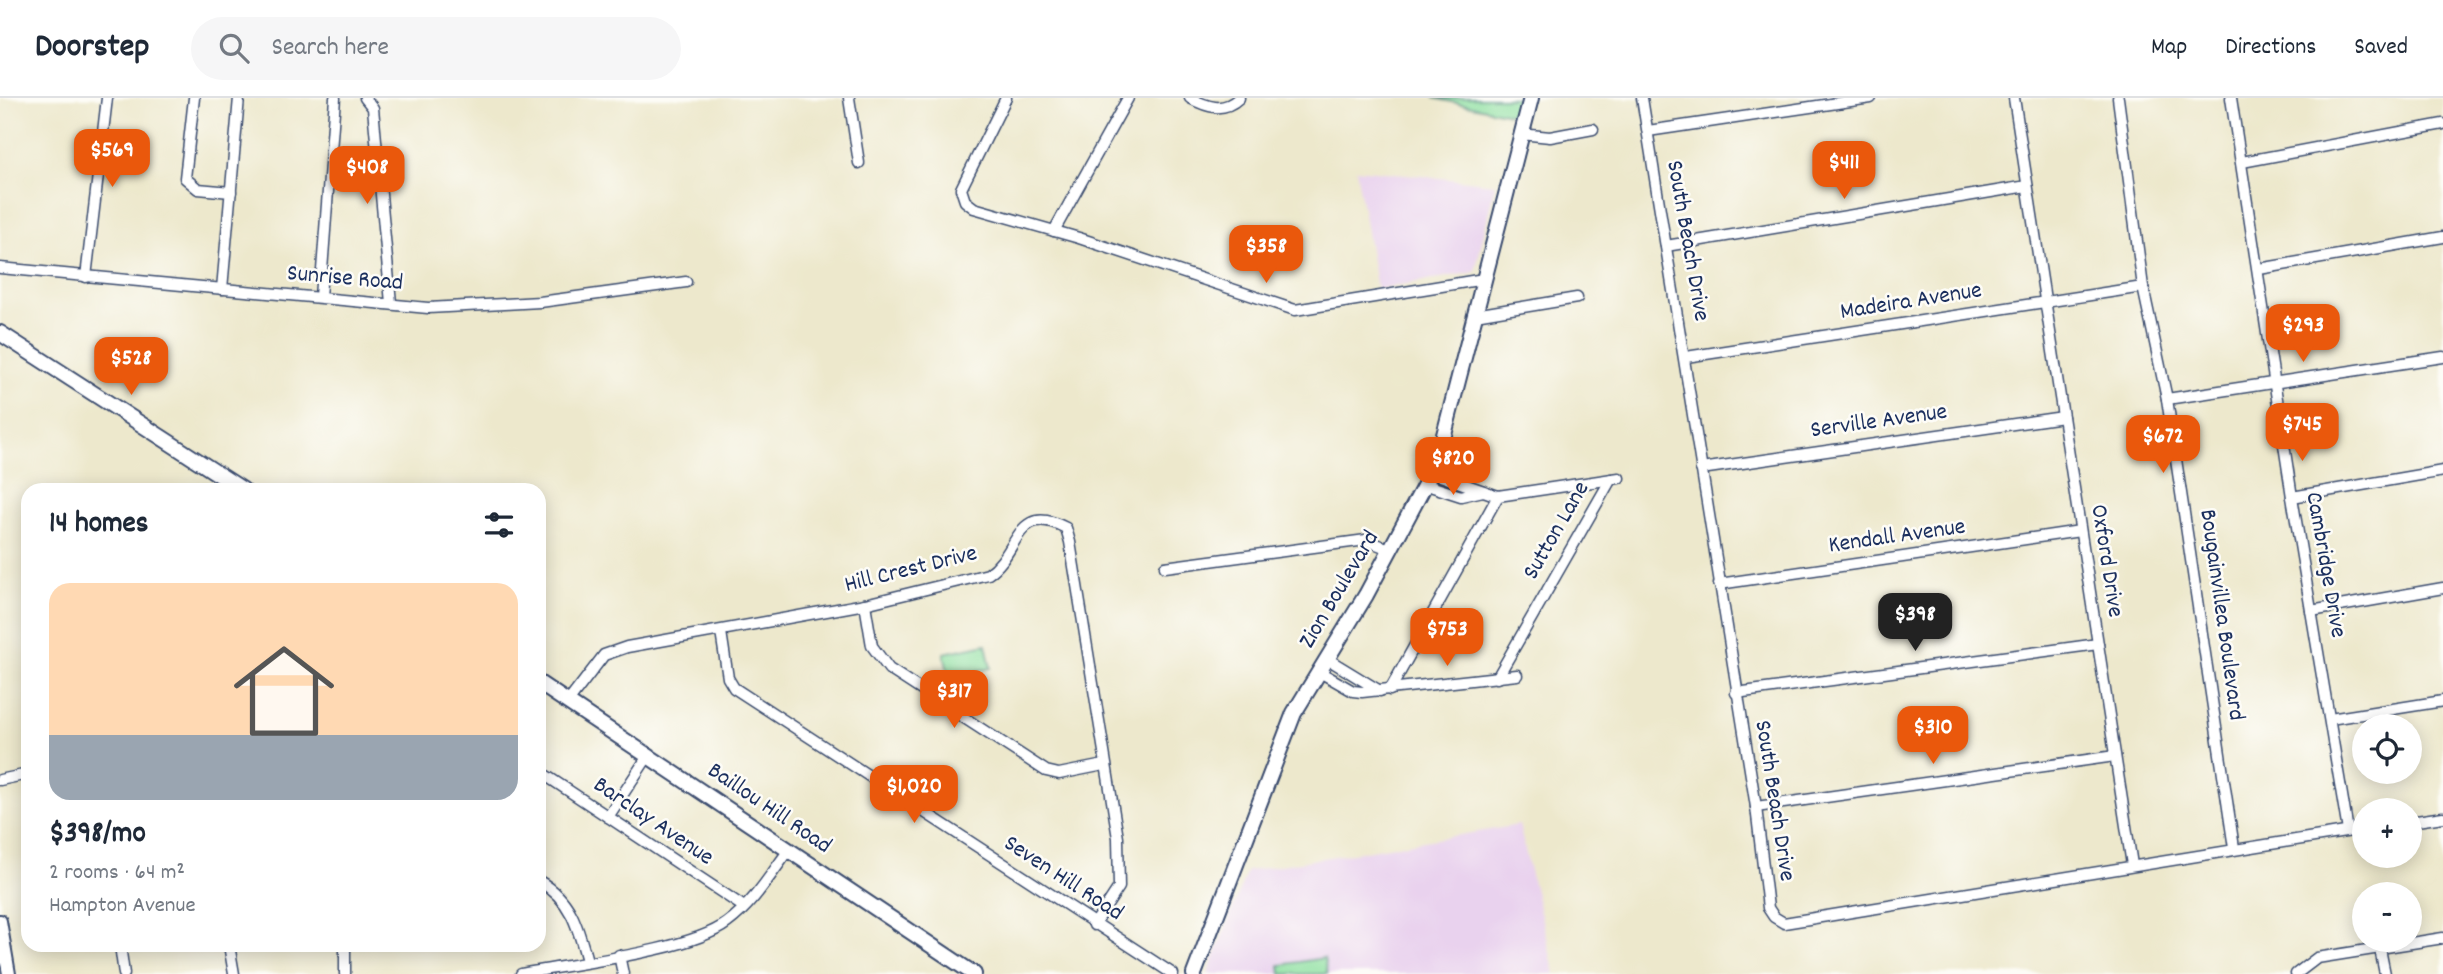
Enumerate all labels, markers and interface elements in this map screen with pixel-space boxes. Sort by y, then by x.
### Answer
search box [191,17,681,80]
text: Doorstep [35,25,149,72]
icon: search [215,29,253,67]
text: Search here [271,30,389,67]
text: Map [2151,31,2187,65]
text: Directions [2225,31,2316,65]
text: Saved [2354,31,2408,65]
pin: $569 [71,130,153,189]
text: $569 [90,135,134,168]
pin: $411 [1803,141,1885,201]
pin: $408 [326,146,408,206]
text: $411 [1828,147,1860,180]
text: $408 [346,152,388,185]
street label: South Beach Drive [1656,158,1718,324]
pin: $358 [1225,226,1307,285]
text: $358 [1245,231,1287,264]
street label: Sunrise Road [286,257,404,301]
street label: Madeira Avenue [1838,274,1984,330]
pin: $293 [2262,304,2344,364]
text: $293 [2282,310,2324,343]
pin: $528 [90,338,172,397]
text: $528 [110,343,152,376]
street label: Serville Avenue [1809,396,1949,448]
pin: $745 [2261,404,2343,463]
text: $745 [2282,409,2322,442]
pin: $672 [2122,416,2204,475]
text: $672 [2142,421,2184,454]
pin: $820 [1412,438,1494,497]
text: $820 [1431,443,1475,476]
street label: Sutton Lane [1515,475,1599,587]
street label: Cambridge Drive [2295,489,2355,641]
street label: Oxford Drive [2080,502,2132,620]
text: 14 homes [49,504,148,547]
icon: filters [480,506,518,544]
street label: Bougainvillea Boulevard [2189,507,2253,723]
street label: Kendall Avenue [1826,511,1968,563]
street label: Zion Boulevard [1291,525,1389,655]
street label: Hill Crest Drive [841,537,981,603]
pin: $398 [1874,594,1956,653]
text: $398 [1894,599,1936,632]
pin: $753 [1406,608,1488,668]
text: $753 [1426,614,1468,647]
icon: home [221,628,347,754]
pin: $317 [913,670,995,730]
text: $317 [936,676,972,709]
pin: $310 [1892,706,1974,766]
text: $310 [1913,712,1953,745]
map controls [2352,714,2422,952]
button: locate [2352,714,2422,784]
street label: South Beach Drive [1744,718,1804,884]
street label: Baillou Hill Road [700,755,838,863]
pin: $1,020 [857,766,971,825]
street label: Barclay Avenue [586,769,720,875]
text: $1,020 [886,771,942,804]
button: + [2352,798,2422,868]
text: $398/mo [49,814,146,857]
street label: Seven Hill Road [996,827,1130,931]
text: 2 rooms · 64 m² [49,857,185,890]
button: − [2352,882,2422,952]
text: Hampton Avenue [49,890,196,923]

